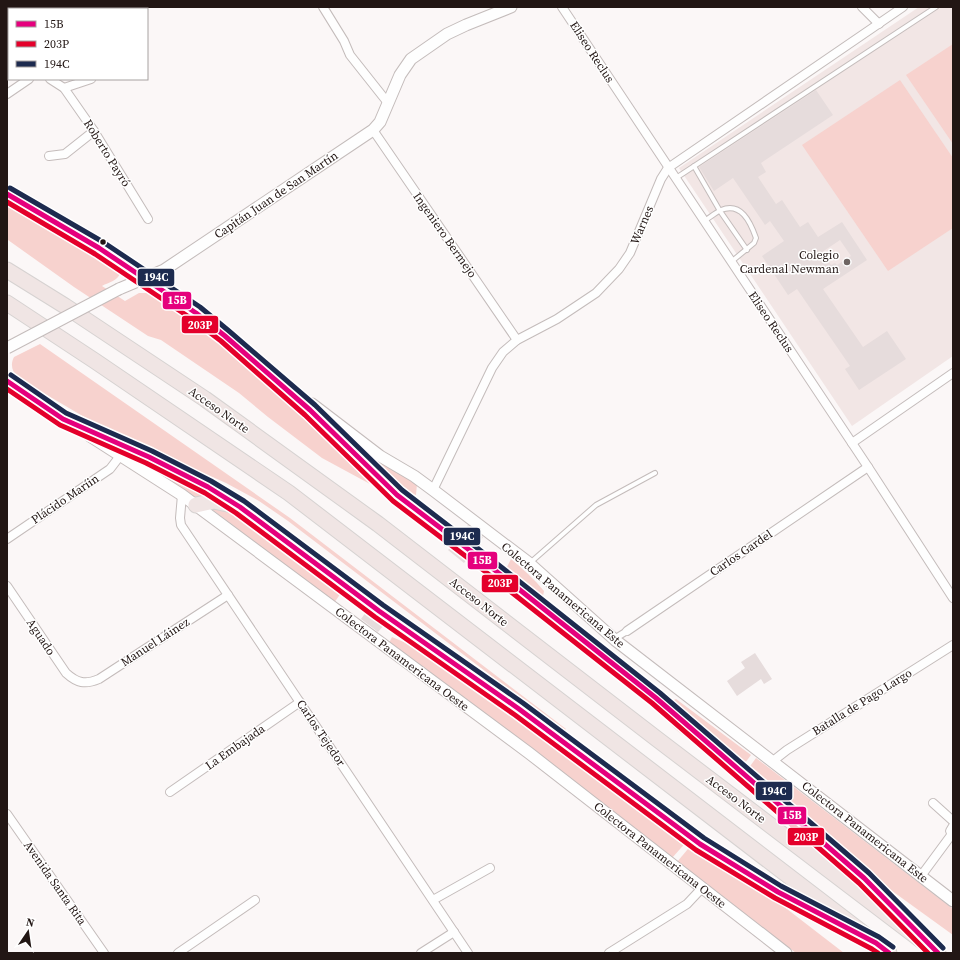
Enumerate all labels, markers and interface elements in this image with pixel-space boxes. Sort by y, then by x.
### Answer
legend [8,8,148,80]
text: 15B [44,16,64,32]
street label: Eliseo Reclus [566,18,618,86]
text: 203P [44,36,69,52]
text: 194C [44,56,70,72]
street label: Roberto Payró [80,116,134,190]
street label: Capitán Juan de San Martín [211,148,341,242]
street label: Ingeniero Bermejo [410,189,481,281]
street label: Warnes [627,203,657,247]
unlabelled marker [98,237,108,247]
place label: Colegio Cardenal Newman [740,247,839,277]
marker: Colegio Cardenal Newman [842,257,852,267]
line badge: 194C [137,268,175,287]
text: 194C [144,270,169,285]
street label: Eliseo Reclus [745,288,797,356]
line badge: 15B [162,291,192,310]
text: 15B [167,293,187,308]
line badge: 203P [181,315,219,334]
text: 203P [188,318,213,333]
street label: Acceso Norte [185,383,253,437]
street label: Plácido Maríin [28,470,102,528]
street label: Carlos Gardel [707,526,776,580]
line badge: 194C [443,527,481,546]
text: 194C [450,529,475,544]
street label: Colectora Panamericana Este [498,539,628,651]
line badge: 15B [467,551,498,570]
text: 15B [472,553,492,568]
street label: Acceso Norte [446,574,512,630]
line badge: 203P [481,574,519,593]
text: 203P [488,576,513,591]
street label: Colectora Panamericana Oeste [332,603,472,715]
street label: Manuel Láinez [118,614,193,670]
street label: Aguado [23,616,59,659]
street label: Batalla de Pago Largo [809,665,915,739]
street label: Carlos Tejedor [293,697,349,769]
street label: La Embajada [202,720,269,773]
street label: Acceso Norte [703,771,769,827]
street label: Colectora Panamericana Este [798,778,932,886]
line badge: 194C [755,781,793,801]
text: 194C [762,784,787,799]
street label: Colectora Panamericana Oeste [591,798,729,912]
line badge: 15B [777,806,807,825]
text: 15B [782,808,802,823]
line badge: 203P [787,827,825,846]
text: 203P [794,830,819,845]
street label: Avenida Santa Rita [20,838,91,929]
north arrow [8,912,48,952]
text: N [25,915,36,931]

